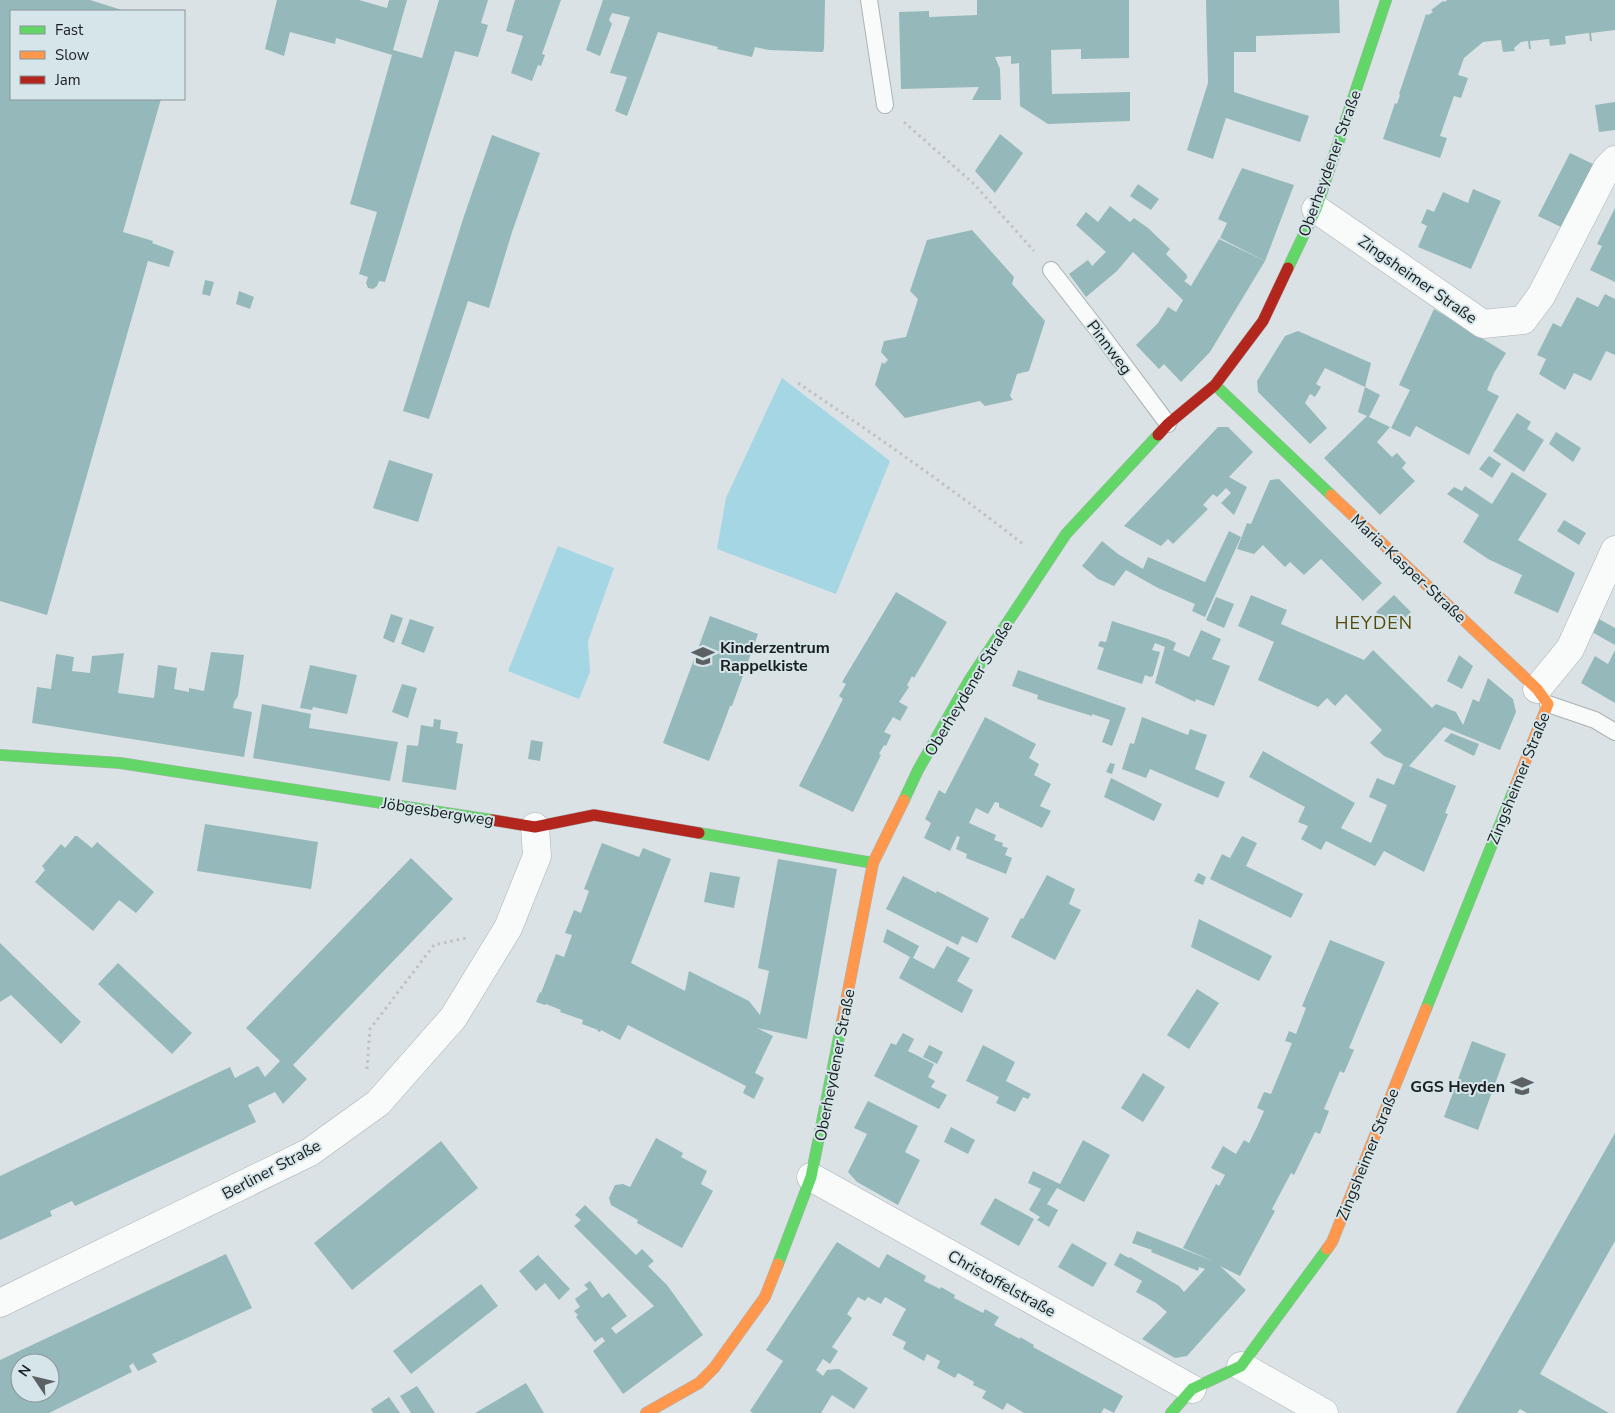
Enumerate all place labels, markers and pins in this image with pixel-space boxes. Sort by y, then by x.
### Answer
place label: Kinderzentrum Rappelkiste [720,637,830,677]
school or university icon: Kinderzentrum Rappelkiste [690,643,716,669]
school or university icon: GGS Heyden [1509,1073,1535,1099]
place label: GGS Heyden [1410,1076,1505,1098]

